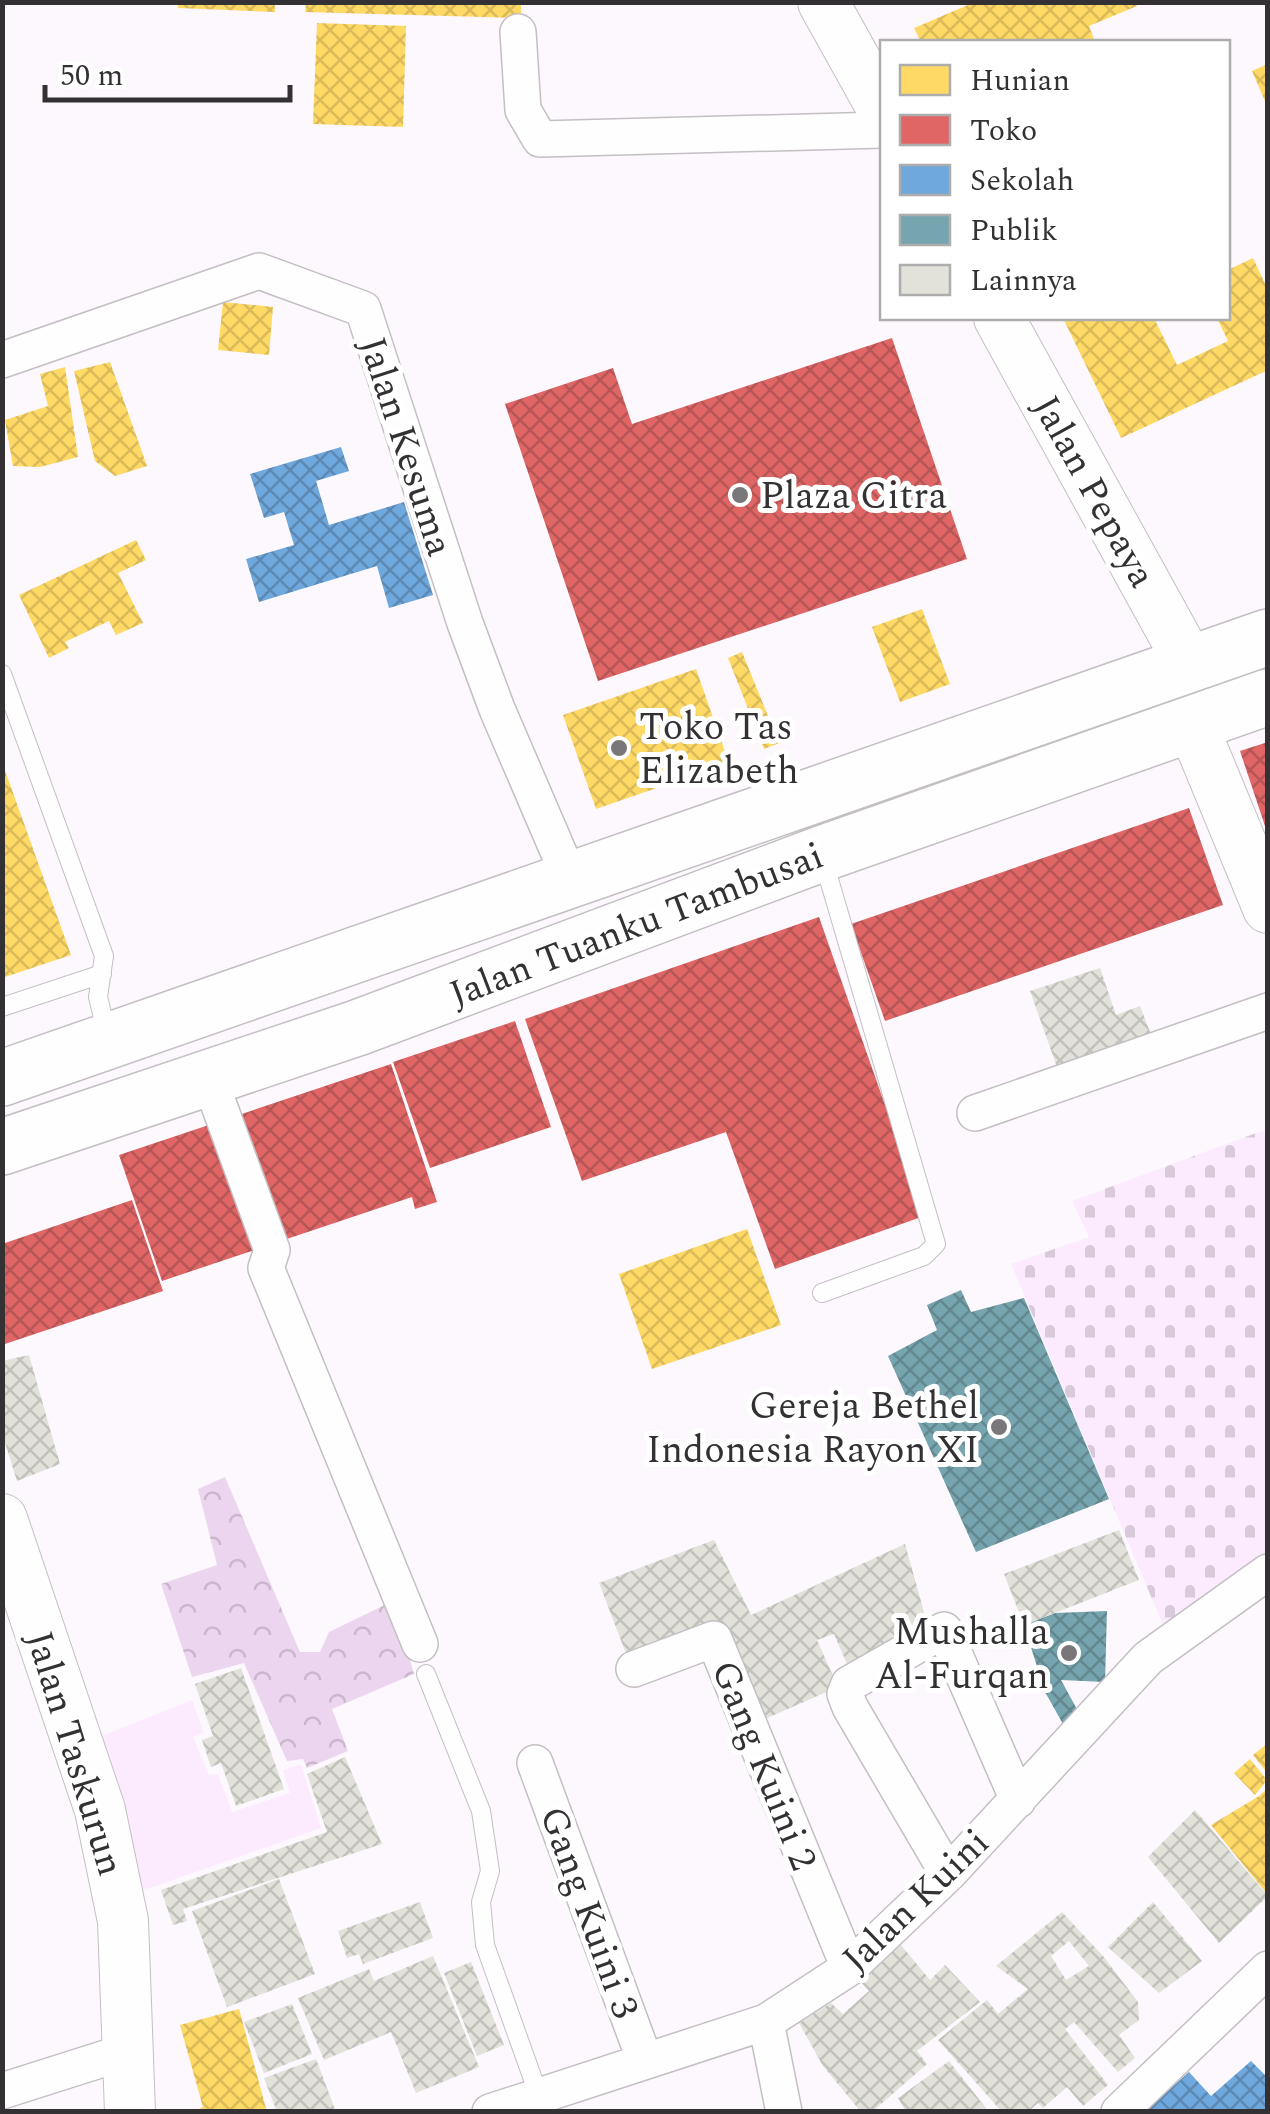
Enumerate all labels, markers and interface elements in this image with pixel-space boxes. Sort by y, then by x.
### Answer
scale bar [45,40,290,102]
legend [880,40,1230,320]
text: 50 m [60,53,123,99]
text: Hunian [970,58,1070,104]
text: Toko [970,108,1037,154]
text: Sekolah [970,158,1074,204]
text: Publik [970,208,1058,254]
text: Lainnya [970,258,1077,304]
street label: Jalan Kesuma [342,330,468,564]
street label: Jalan Pepaya [1016,385,1170,599]
place label: Plaza Citra [760,468,948,526]
marker: Plaza Citra [729,484,751,506]
place label: Toko Tas Elizabeth [639,699,799,801]
marker: Toko Tas Elizabeth [608,737,630,759]
street label: Jalan Tuanku Tambusai [441,828,832,1024]
place label: Gereja Bethel Indonesia Rayon XI [646,1378,979,1480]
marker: Gereja Bethel Indonesia Rayon XI [988,1416,1010,1438]
place label: Mushalla Al-Furqan [874,1604,1049,1706]
street label: Jalan Taskurun [9,1624,139,1883]
marker: Mushalla Al-Furqan [1058,1642,1080,1664]
street label: Gang Kuini 2 [695,1652,832,1879]
street label: Gang Kuini 3 [523,1799,653,2027]
street label: Jalan Kuini [829,1816,1004,1987]

